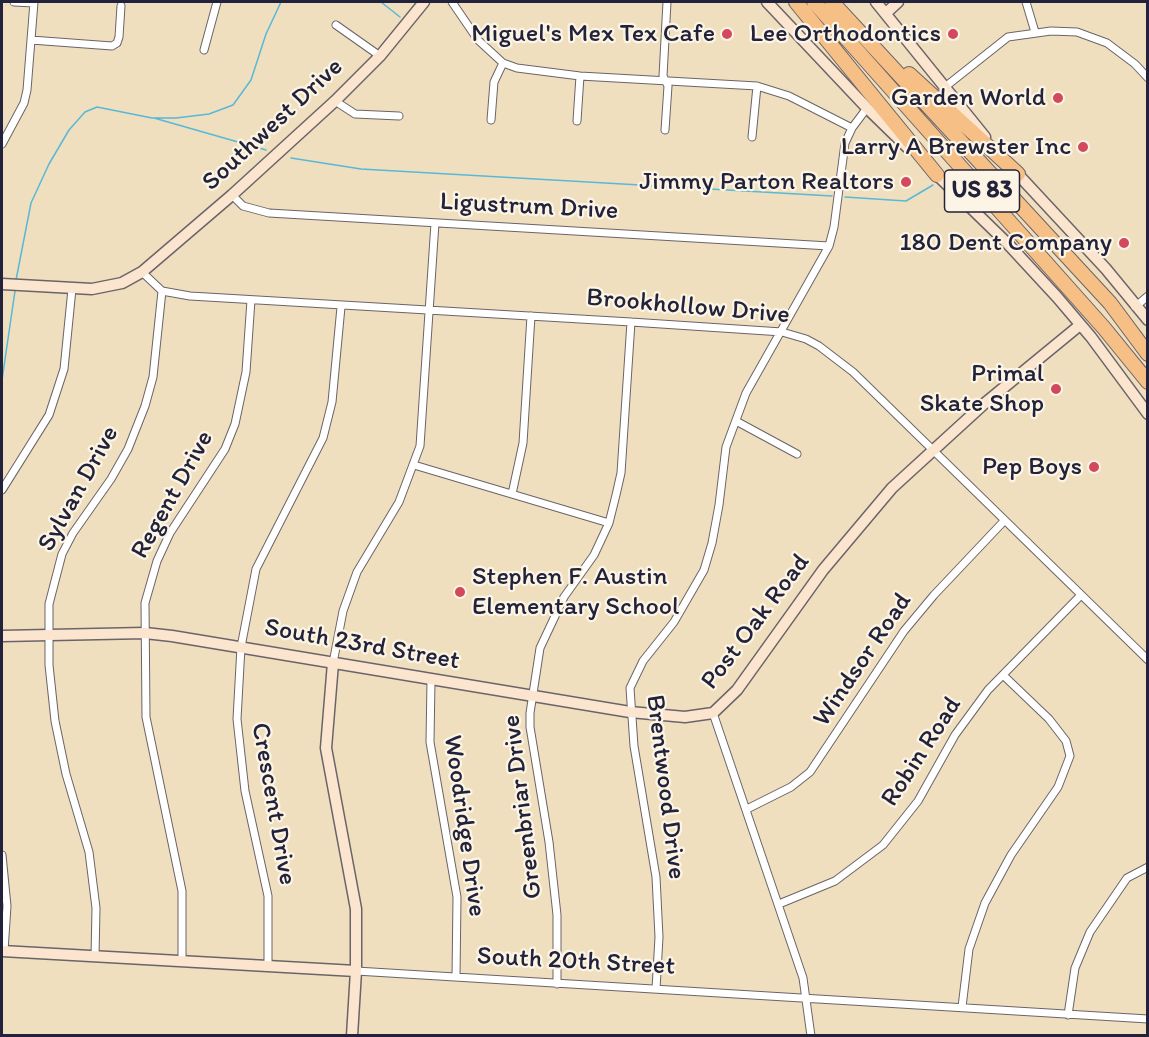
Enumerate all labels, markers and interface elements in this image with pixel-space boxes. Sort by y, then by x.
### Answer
place label: Miguel's Mex Tex Cafe [471,18,715,50]
place label: Lee Orthodontics [750,18,941,50]
marker: Miguel's Mex Tex Cafe [720,27,734,41]
marker: Lee Orthodontics [946,27,960,41]
street label: Southwest Drive [196,52,350,198]
place label: Garden World [891,82,1046,114]
marker: Garden World [1051,91,1065,105]
place label: Larry A Brewster Inc [841,131,1071,163]
marker: Larry A Brewster Inc [1076,140,1090,154]
place label: Jimmy Parton Realtors [639,166,894,198]
road number: US 83 [944,170,1020,212]
marker: Jimmy Parton Realtors [899,175,913,189]
street label: Ligustrum Drive [439,187,619,227]
place label: 180 Dent Company [900,227,1112,259]
marker: 180 Dent Company [1117,236,1131,250]
street label: Brookhollow Drive [585,283,791,331]
place label: Primal Skate Shop [920,358,1044,420]
marker: Primal Skate Shop [1049,382,1063,396]
street label: Sylvan Drive [32,421,126,557]
street label: Regent Drive [125,425,221,565]
place label: Pep Boys [982,451,1082,483]
marker: Pep Boys [1087,460,1101,474]
street label: Post Oak Road [695,548,817,696]
place label: Stephen F. Austin Elementary School [472,561,679,622]
marker: Stephen F. Austin Elementary School [453,585,467,599]
street label: Windsor Road [807,587,919,733]
street label: South 23rd Street [262,612,462,678]
street label: Robin Road [875,691,969,813]
street label: Brentwood Drive [638,693,692,881]
street label: Greenbriar Drive [496,713,550,901]
street label: Crescent Drive [243,720,303,888]
street label: Woodridge Drive [436,733,492,919]
street label: South 20th Street [476,941,676,983]

